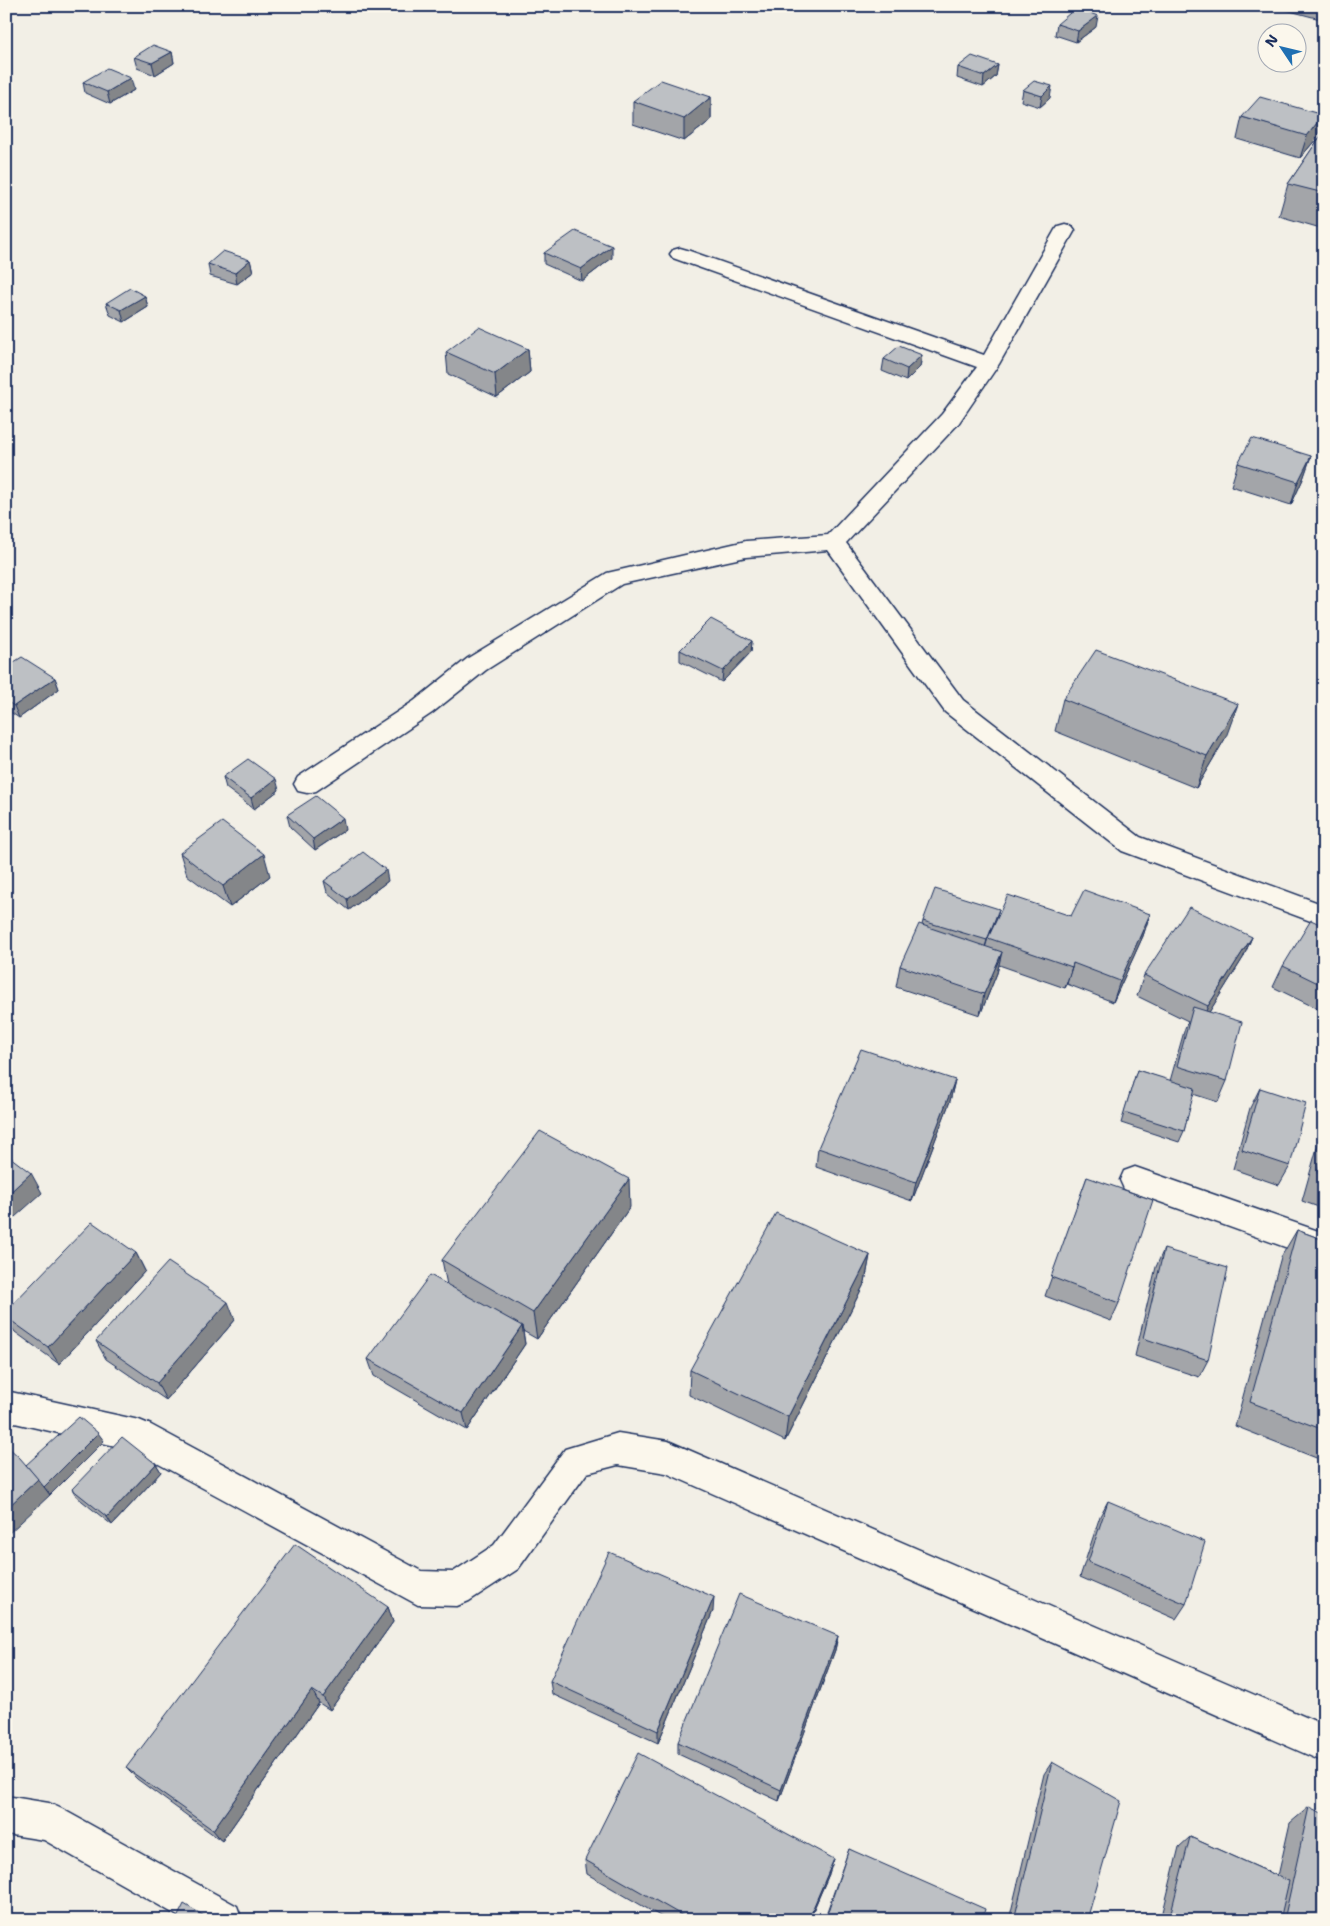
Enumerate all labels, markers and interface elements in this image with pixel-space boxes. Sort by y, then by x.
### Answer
north arrow [1258,22,1308,72]
text: N [1261,31,1282,50]

